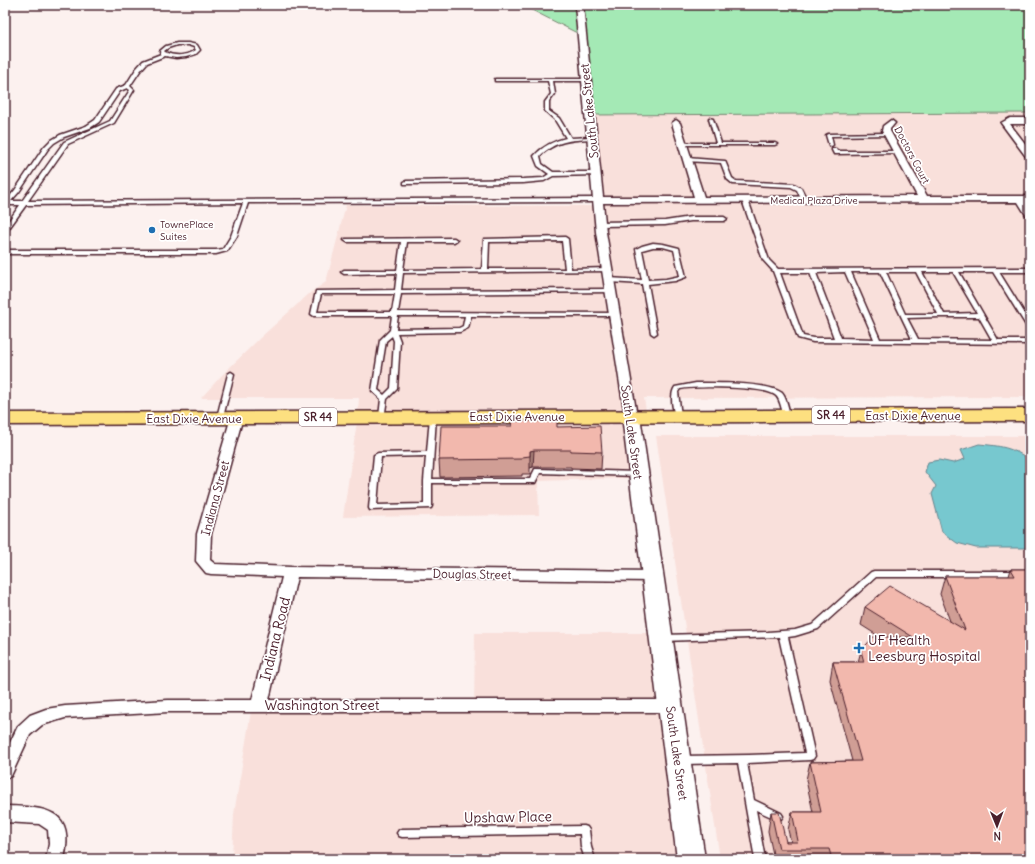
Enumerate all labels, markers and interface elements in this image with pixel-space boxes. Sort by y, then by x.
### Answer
street label: South Lake Street [577,63,601,159]
street label: Doctors Court [891,124,933,186]
street label: Medical Plaza Drive [770,194,858,207]
place label: TownePlace Suites [160,218,213,243]
marker: TownePlace Suites [147,225,157,235]
street label: South Lake Street [618,384,646,480]
road number: SR 44 [812,406,850,424]
road number: SR 44 [299,408,337,426]
street label: East Dixie Avenue [865,408,961,423]
street label: East Dixie Avenue [469,409,565,424]
street label: East Dixie Avenue [146,411,242,426]
street label: Indiana Street [198,459,232,537]
street label: Douglas Street [432,566,512,582]
street label: Indiana Road [256,595,294,683]
place label: UF Health Leesburg Hospital [868,631,981,665]
marker: UF Health Leesburg Hospital [853,642,865,654]
street label: Washington Street [264,696,380,714]
street label: South Lake Street [663,705,691,801]
north arrow [977,806,1017,846]
street label: Upshaw Place [464,807,552,827]
text: N [993,829,1001,843]

